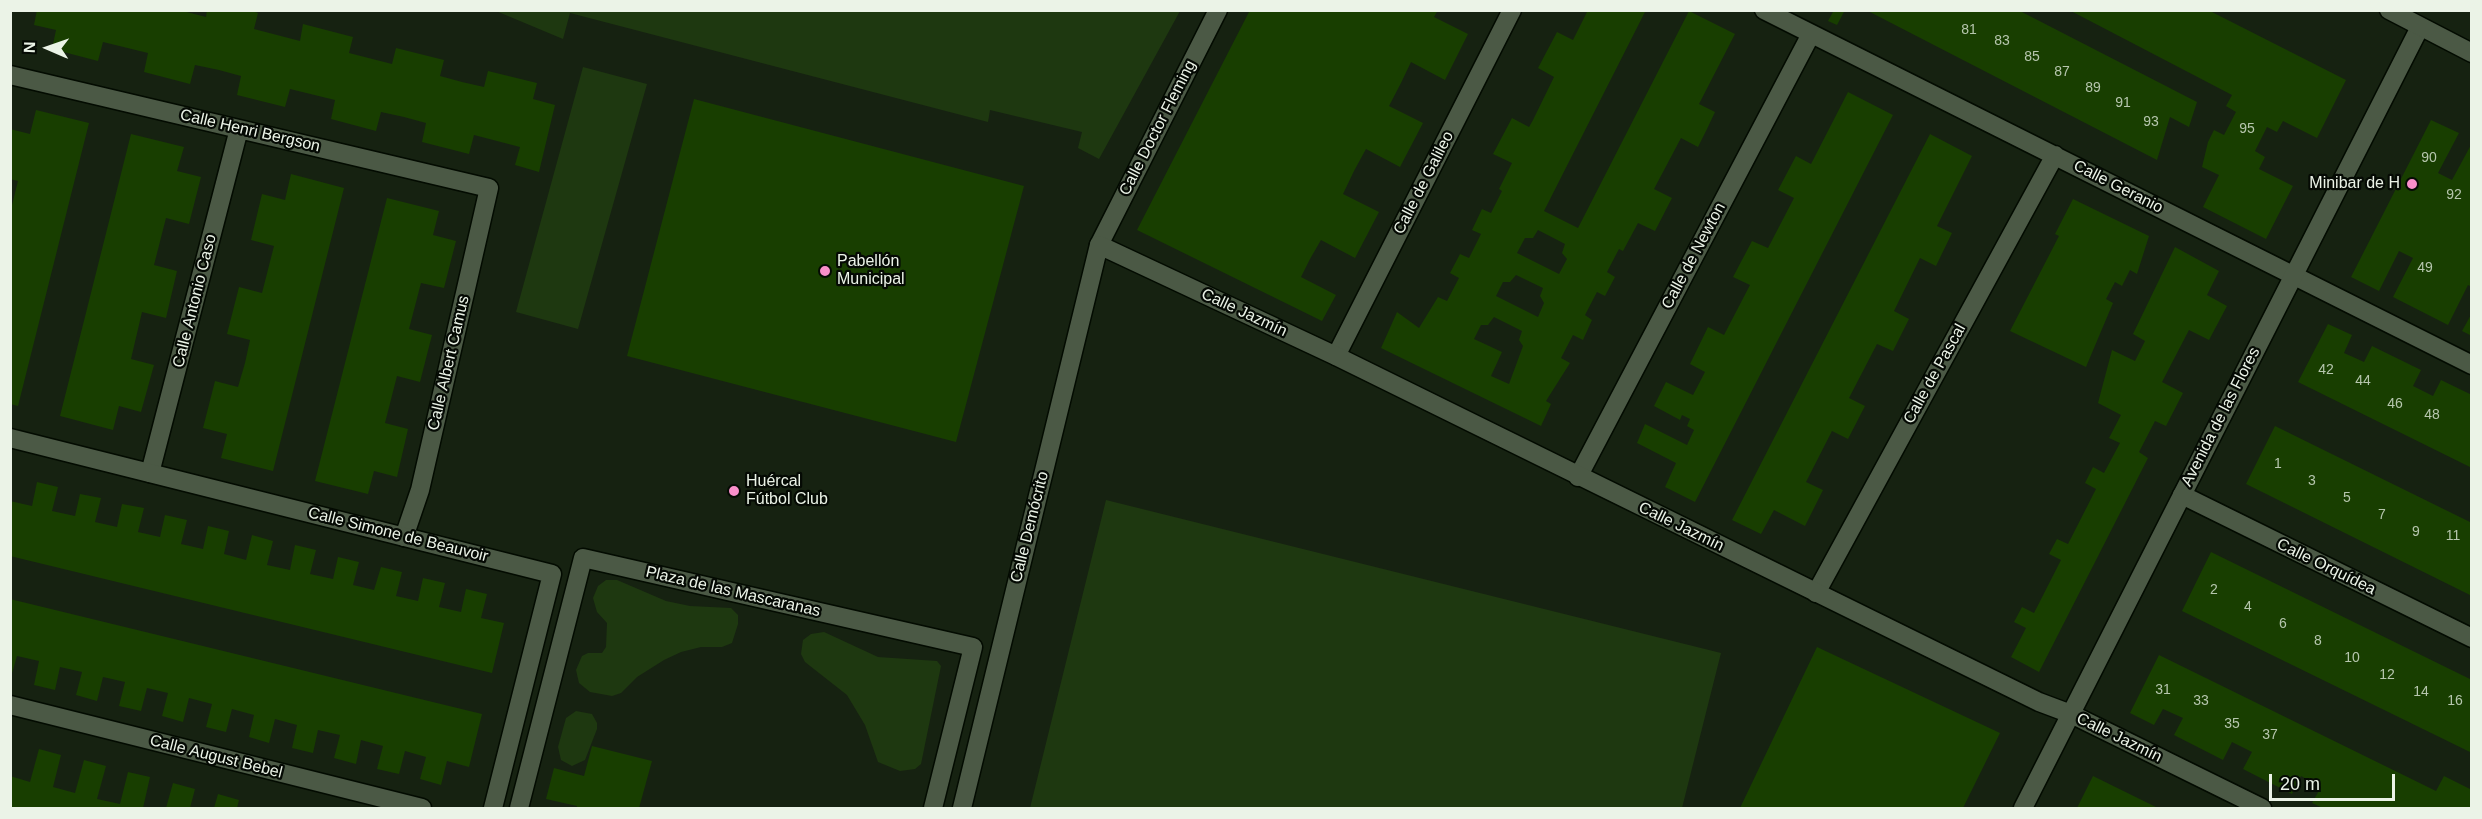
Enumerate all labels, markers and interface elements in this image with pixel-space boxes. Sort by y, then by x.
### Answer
north arrow [18,18,78,78]
house number: 81 [1961,22,1977,38]
house number: 83 [1994,33,2010,49]
text: N [21,41,38,53]
house number: 85 [2024,49,2040,65]
street label: Calle Doctor Fleming [1116,57,1200,199]
house number: 87 [2054,64,2070,80]
house number: 89 [2085,80,2101,96]
house number: 91 [2115,95,2131,111]
street label: Calle Henri Bergson [178,106,322,156]
house number: 93 [2143,114,2159,130]
house number: 95 [2239,121,2255,137]
street label: Calle de Galileo [1390,128,1458,238]
house number: 90 [2421,150,2437,166]
street label: Calle Geranio [2070,156,2166,218]
place label: Minibar de H [2309,174,2400,194]
marker: Minibar de H [2405,177,2419,191]
house number: 92 [2446,187,2462,203]
street label: Calle de Newton [1658,200,1730,312]
street label: Calle Antonio Caso [169,232,221,370]
place label: Pabellón Municipal [837,252,905,290]
house number: 49 [2417,260,2433,276]
marker: Pabellón Municipal [818,264,832,278]
street label: Calle Jazmín [1198,285,1290,341]
street label: Calle Albert Camus [424,294,474,432]
street label: Calle de Pascal [1900,321,1970,427]
street label: Avenida de las Flores [2178,344,2264,490]
house number: 42 [2318,362,2334,378]
house number: 44 [2355,373,2371,389]
house number: 46 [2387,396,2403,412]
house number: 48 [2424,407,2440,423]
house number: 1 [2274,456,2282,472]
street label: Calle Demócrito [1007,469,1053,585]
place label: Huércal Fútbol Club [746,472,828,510]
house number: 3 [2308,473,2316,489]
marker: Huércal Fútbol Club [727,484,741,498]
house number: 5 [2343,490,2351,506]
street label: Calle Jazmín [1635,498,1727,556]
street label: Calle Simone de Beauvoir [306,503,490,567]
house number: 7 [2378,507,2386,523]
house number: 9 [2412,524,2420,540]
house number: 11 [2446,528,2460,544]
street label: Calle Orquídea [2273,535,2379,599]
street label: Plaza de las Mascaranas [644,563,822,621]
house number: 2 [2210,582,2218,598]
house number: 4 [2244,599,2252,615]
house number: 6 [2279,616,2287,632]
house number: 8 [2314,633,2322,649]
house number: 10 [2344,650,2360,666]
house number: 12 [2379,667,2395,683]
house number: 31 [2155,682,2171,698]
house number: 14 [2413,684,2429,700]
house number: 33 [2193,693,2209,709]
house number: 16 [2447,693,2463,709]
street label: Calle Jazmín [2073,709,2165,767]
house number: 35 [2224,716,2240,732]
house number: 37 [2262,727,2278,743]
street label: Calle August Bebel [148,731,284,783]
scale bar [2272,762,2398,800]
text: 20 m [2280,774,2320,794]

